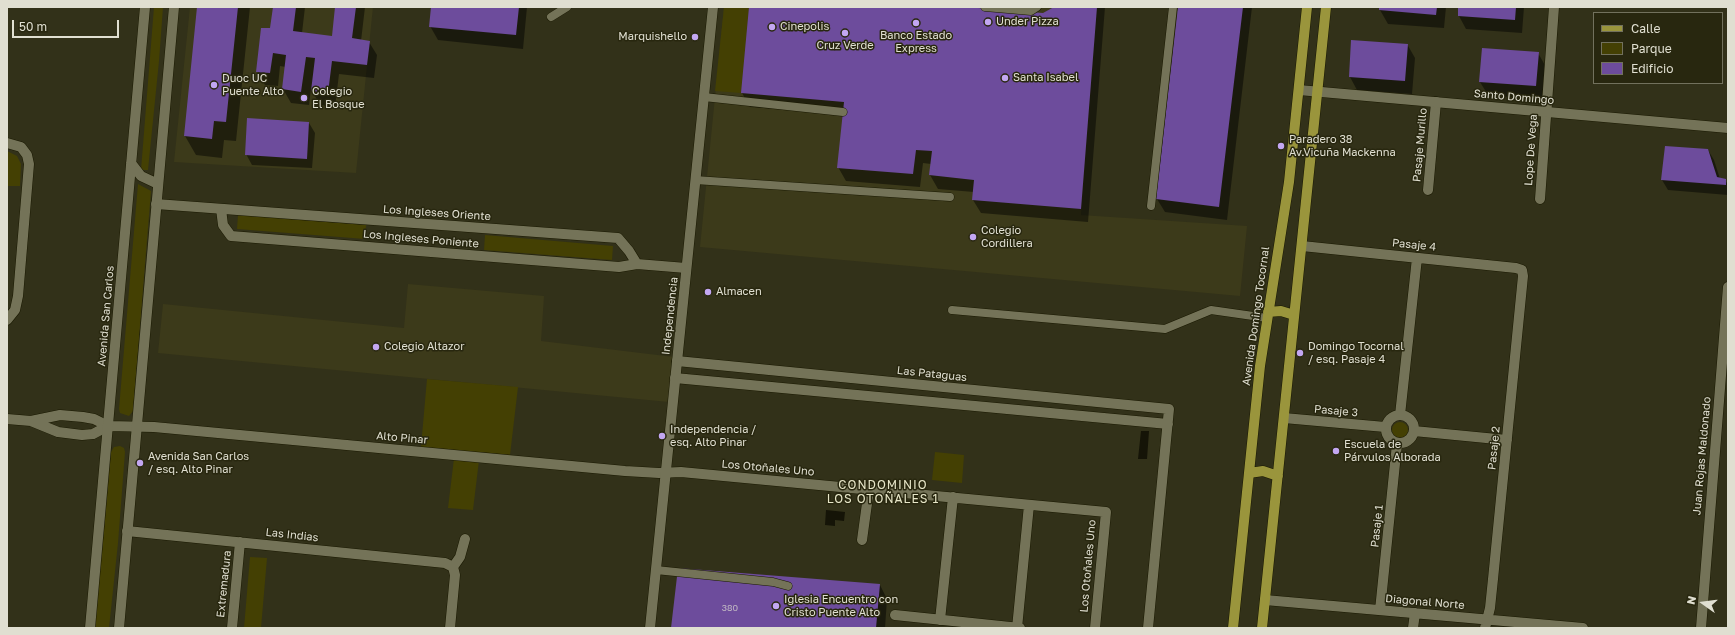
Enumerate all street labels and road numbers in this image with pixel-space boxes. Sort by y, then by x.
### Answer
street label: Santo Domingo [1473,87,1555,107]
street label: Pasaje Murillo [1410,107,1430,183]
street label: Lope De Vega [1522,114,1540,186]
street label: Los Ingleses Oriente [383,203,491,223]
street label: Los Ingleses Poniente [363,227,479,251]
street label: Pasaje 4 [1391,236,1437,254]
street label: Avenida Domingo Tocornal [1240,246,1272,386]
street label: Avenida San Carlos [95,265,117,367]
street label: Independencia [659,276,681,356]
street label: Las Pataguas [896,364,968,384]
street label: Juan Rojas Maldonado [1690,396,1714,516]
street label: Pasaje 3 [1314,403,1358,419]
street label: Pasaje 2 [1485,426,1503,470]
street label: Alto Pinar [376,429,428,447]
street label: Los Otoñales Uno [721,457,815,479]
street label: Pasaje 1 [1368,504,1386,548]
street label: Los Otoñales Uno [1077,519,1099,613]
street label: Las Indias [265,526,319,544]
street label: Extremadura [214,550,234,618]
street label: Diagonal Norte [1385,592,1465,612]

